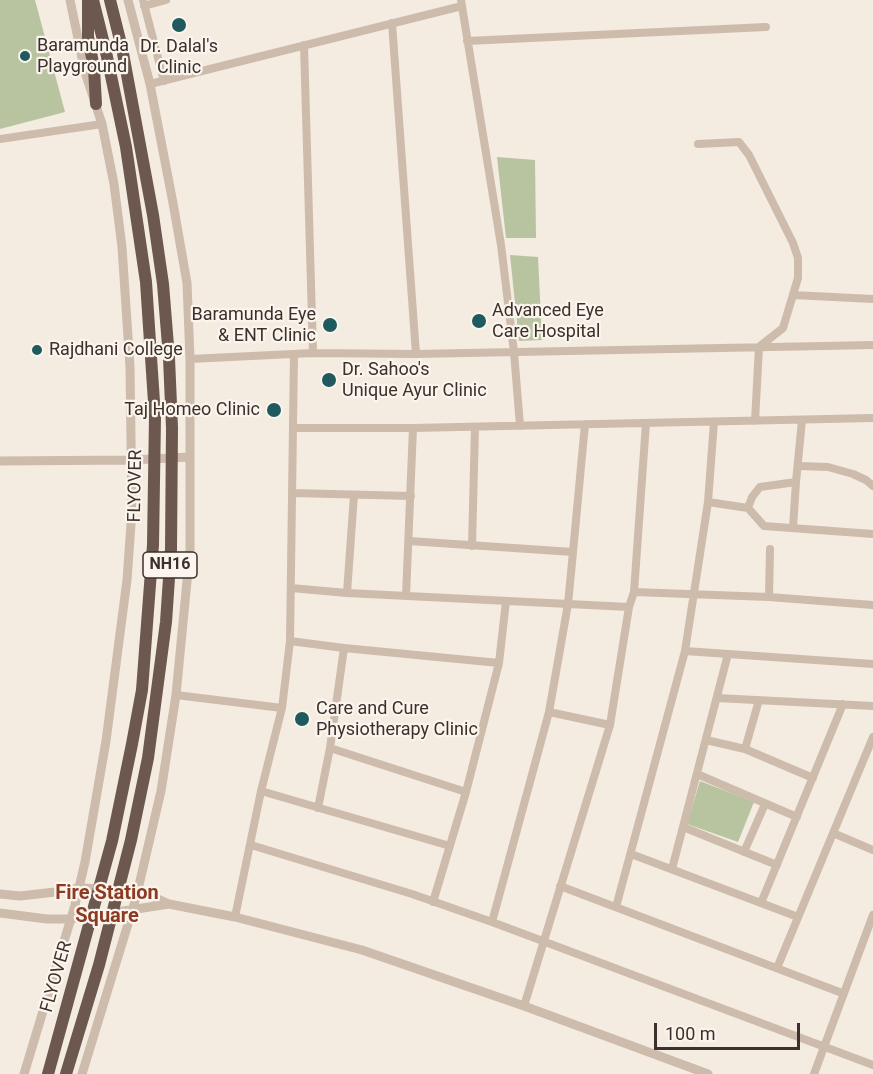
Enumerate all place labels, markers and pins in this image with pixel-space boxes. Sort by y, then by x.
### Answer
marker: Dr. Dalal's Clinic [170,16,188,34]
place label: Baramunda Playground [37,35,129,78]
place label: Dr. Dalal's Clinic [140,36,218,78]
marker: Baramunda Playground [18,49,32,63]
place label: Advanced Eye Care Hospital [492,300,604,342]
place label: Baramunda Eye & ENT Clinic [191,304,316,346]
marker: Advanced Eye Care Hospital [470,312,488,330]
marker: Baramunda Eye & ENT Clinic [321,316,339,334]
place label: Rajdhani College [49,339,183,361]
marker: Rajdhani College [30,343,44,357]
place label: Dr. Sahoo's Unique Ayur Clinic [342,359,487,401]
marker: Dr. Sahoo's Unique Ayur Clinic [320,371,338,389]
place label: Taj Homeo Clinic [124,399,260,421]
marker: Taj Homeo Clinic [265,401,283,419]
place label: Care and Cure Physiotherapy Clinic [316,698,478,740]
marker: Care and Cure Physiotherapy Clinic [293,710,311,728]

